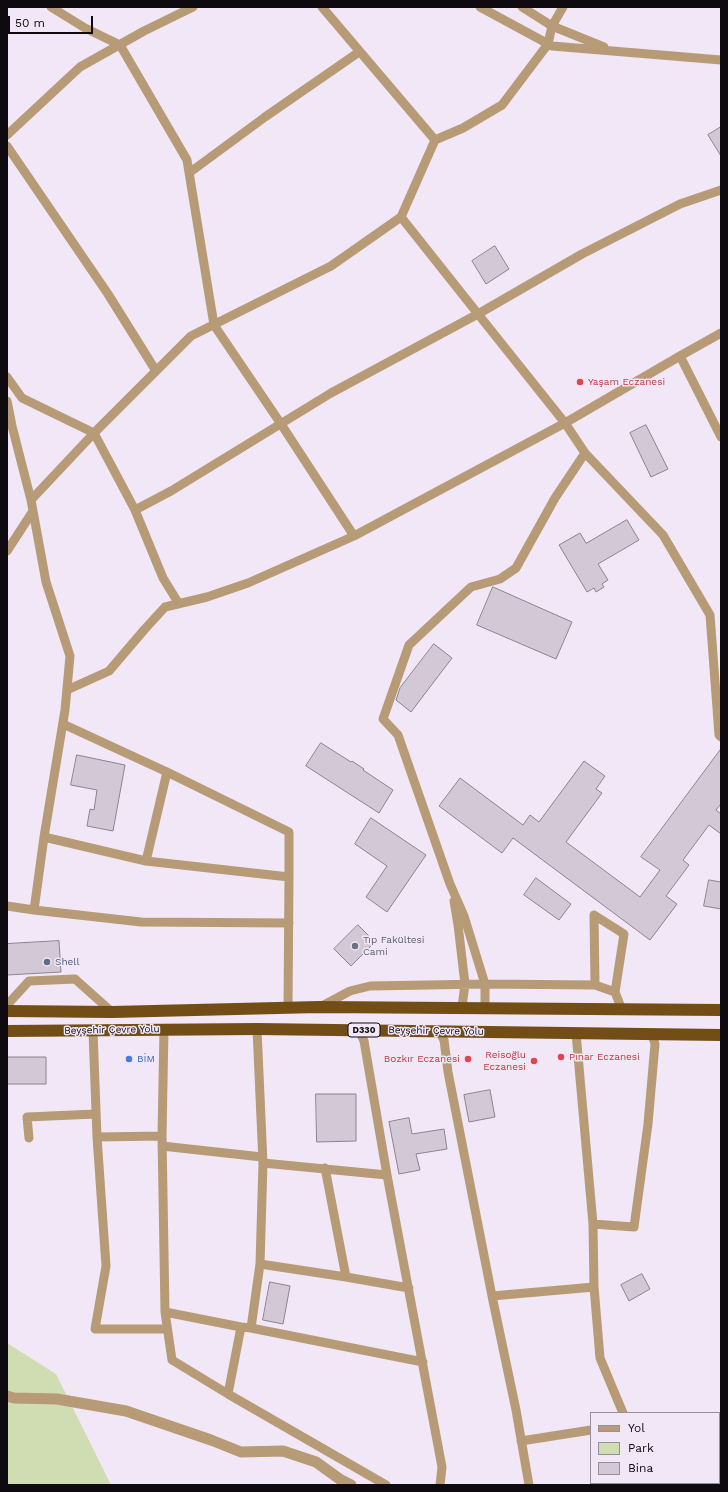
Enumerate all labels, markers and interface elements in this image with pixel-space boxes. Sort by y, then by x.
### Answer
scale bar [10,8,95,34]
text: 50 m [15,16,45,30]
place label: Yaşam Eczanesi [588,376,665,388]
marker: Yaşam Eczanesi [575,377,585,387]
place label: Tıp Fakültesi Cami [363,934,425,958]
marker: Tıp Fakültesi Cami [350,941,360,951]
place label: Shell [55,956,79,968]
marker: Shell [42,957,52,967]
street label: Beyşehir Çevre Yolu [64,1023,160,1037]
road number: D330 [348,1023,380,1037]
street label: Beyşehir Çevre Yolu [388,1024,484,1038]
place label: Reisoğlu Eczanesi [483,1049,526,1072]
place label: Pınar Eczanesi [569,1051,640,1063]
marker: Pınar Eczanesi [556,1052,566,1062]
place label: BİM [137,1053,155,1065]
place label: Bozkır Eczanesi [384,1053,460,1065]
marker: BİM [124,1054,134,1064]
marker: Bozkır Eczanesi [463,1054,473,1064]
marker: Reisoğlu Eczanesi [529,1056,539,1066]
legend [590,1412,720,1484]
text: Yol [628,1421,645,1435]
text: Park [628,1441,654,1455]
text: Bina [628,1461,653,1475]

